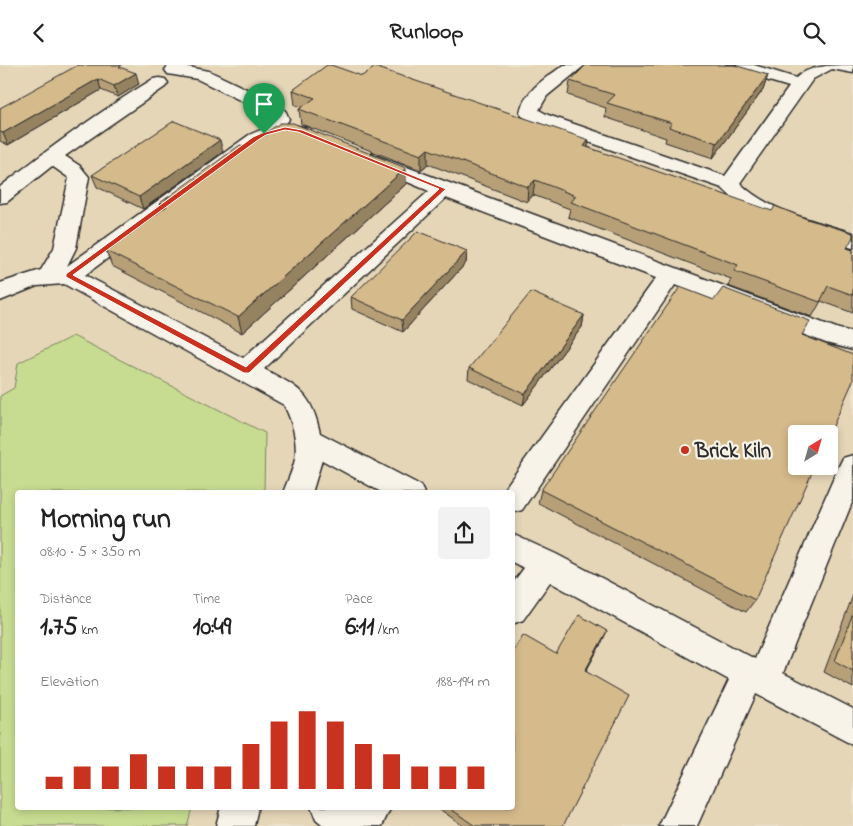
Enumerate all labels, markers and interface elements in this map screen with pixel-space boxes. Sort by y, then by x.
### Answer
text: Runloop [389,17,464,49]
icon: back [25,19,53,47]
icon: search [800,19,828,47]
pin [243,83,285,134]
icon: arrive [250,90,278,118]
north arrow [788,425,838,475]
map controls [788,425,838,475]
place label: Brick Kiln [694,437,771,467]
marker: Brick Kiln [679,444,691,456]
text: Morning run [40,500,171,541]
button: share [438,507,490,559]
text: 08:10 · 5 × 350 m [40,540,141,564]
text: Distance [40,589,92,610]
text: Time [193,589,220,610]
text: Pace [345,589,373,610]
text: 1.75 [40,610,78,646]
text: 10:49 [193,610,231,646]
text: 6:11 [345,610,374,646]
text: km [78,620,98,641]
text: /km [374,620,399,641]
text: Elevation [40,670,99,694]
text: 188–194 m [435,670,490,694]

